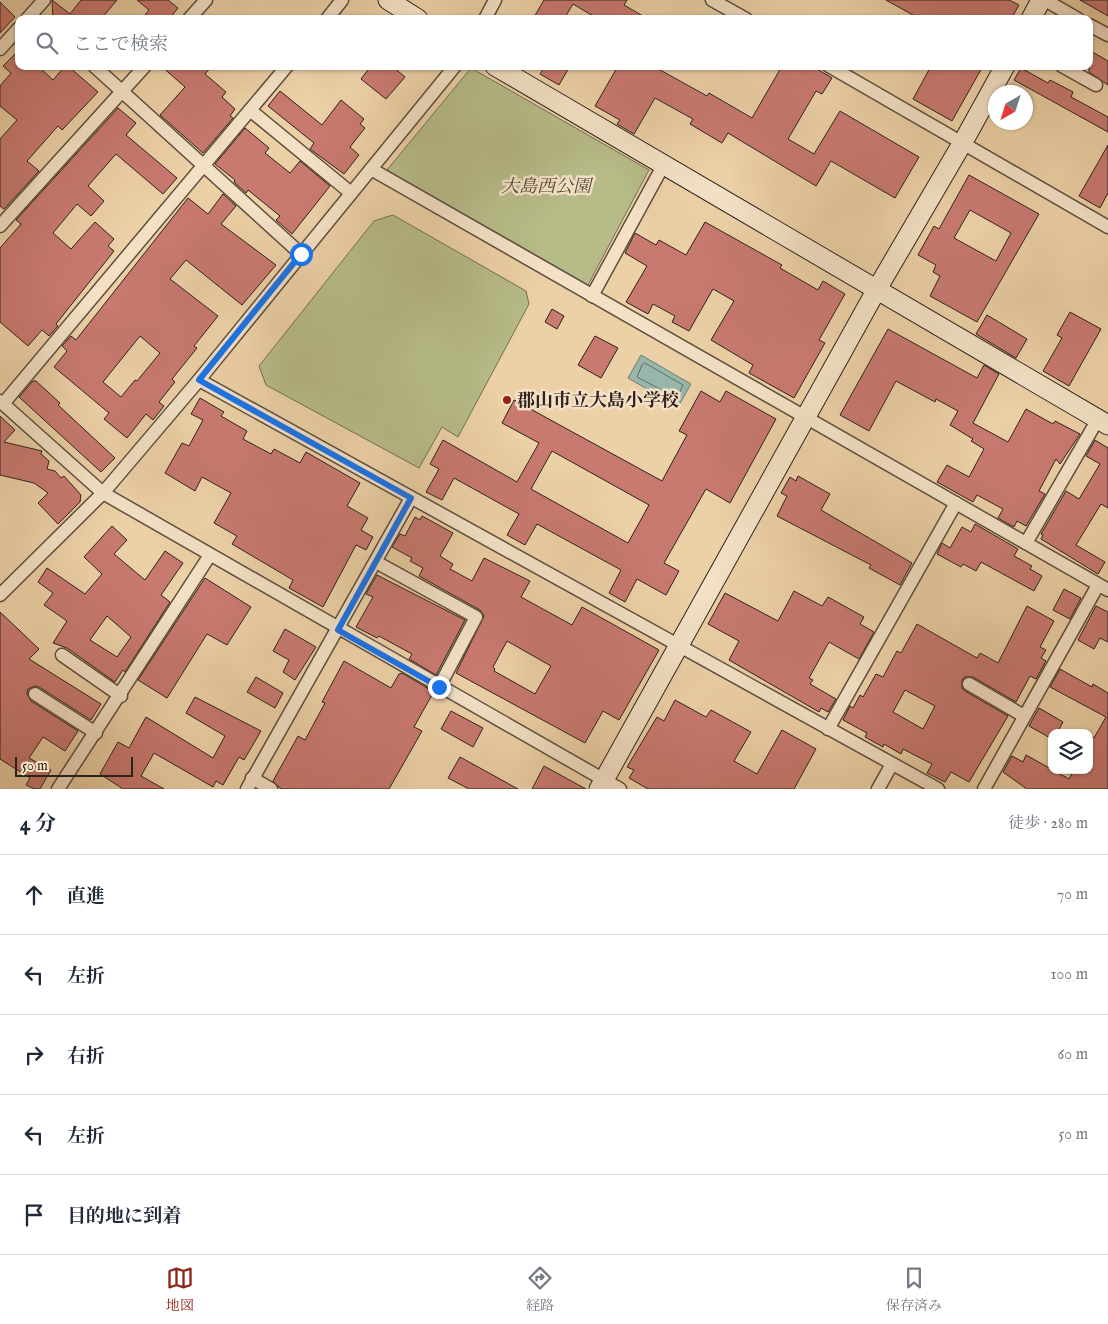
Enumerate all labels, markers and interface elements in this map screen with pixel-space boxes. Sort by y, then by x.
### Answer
search box [15,15,1093,70]
icon: search [33,29,61,57]
text: ここで検索 [73,33,168,57]
north arrow [988,85,1033,130]
park label: 大島西公園 [501,176,594,199]
route start [290,243,313,266]
place label: 郡山市立大島小学校 [517,390,679,413]
marker: 郡山市立大島小学校 [501,394,513,406]
route end [428,676,451,699]
map controls [1048,729,1093,774]
button: layers [1048,729,1093,774]
scale bar [15,754,132,777]
text: 50 m [22,757,48,775]
text: 4 分 [20,811,56,838]
text: 徒歩 · 280 m [1008,814,1088,834]
icon: ahead [20,881,48,909]
text: 直進 [67,885,105,909]
text: 70 m [1057,885,1088,905]
icon: left [20,961,48,989]
text: 左折 [67,965,105,989]
text: 100 m [1051,965,1088,985]
icon: right [20,1041,48,1069]
text: 右折 [67,1045,105,1069]
text: 60 m [1058,1045,1088,1065]
icon: left [20,1121,48,1149]
text: 左折 [67,1125,105,1149]
text: 50 m [1059,1125,1088,1145]
icon: arrive [20,1201,48,1229]
text: 目的地に到着 [67,1205,181,1229]
tab: 地図 [166,1264,194,1315]
tab: 経路 [526,1264,554,1315]
tab: 保存済み [886,1264,942,1315]

